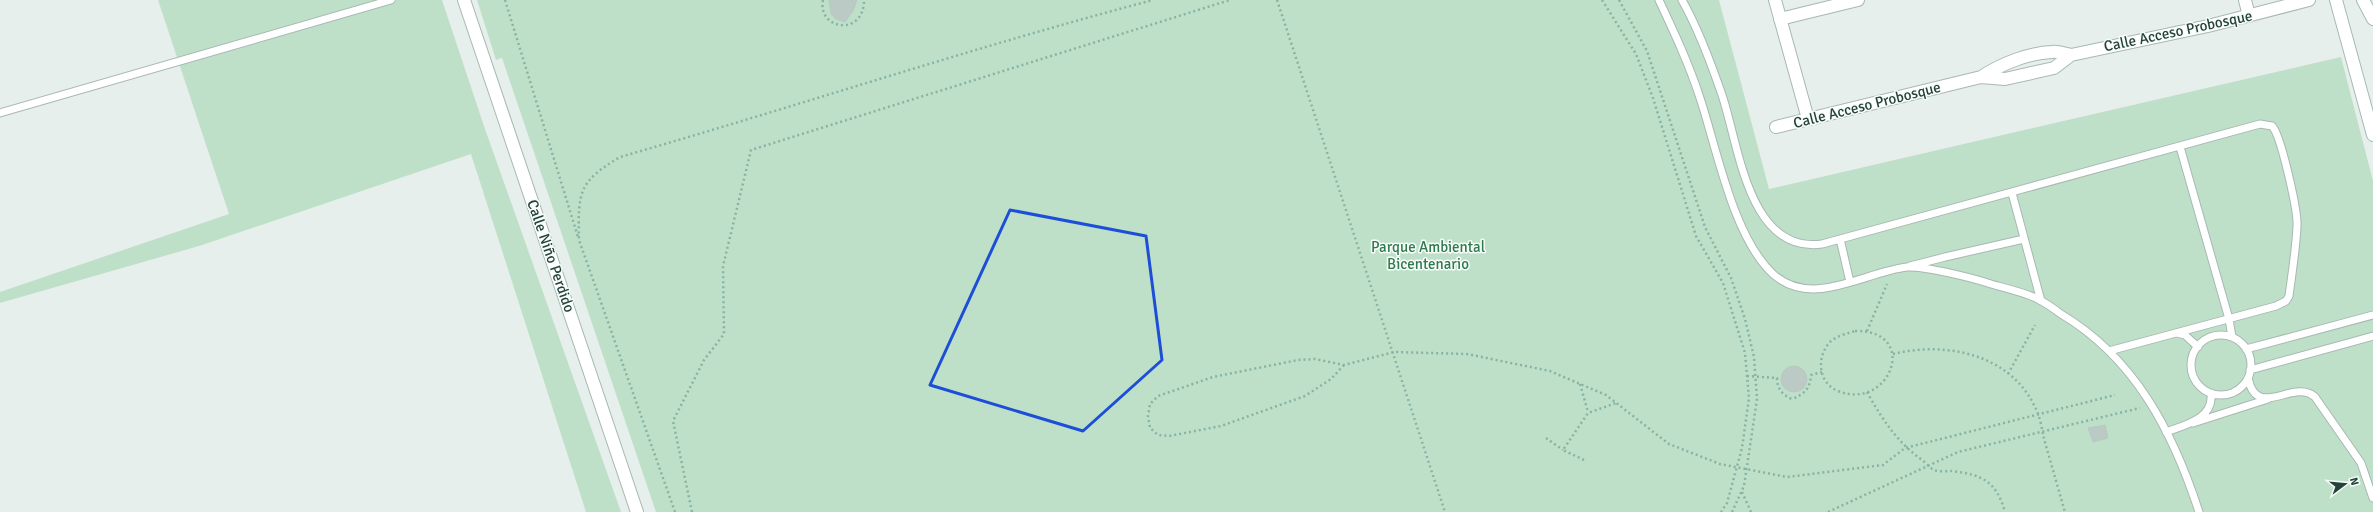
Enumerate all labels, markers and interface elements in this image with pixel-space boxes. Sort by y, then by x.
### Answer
street label: Calle Acceso Probosque [2102,6,2254,56]
street label: Calle Acceso Probosque [1791,78,1943,132]
street label: Calle Niño Perdido [523,197,579,315]
park label: Parque Ambiental Bicentenario [1371,238,1485,273]
north arrow [2325,464,2365,504]
text: N [2347,476,2361,487]

